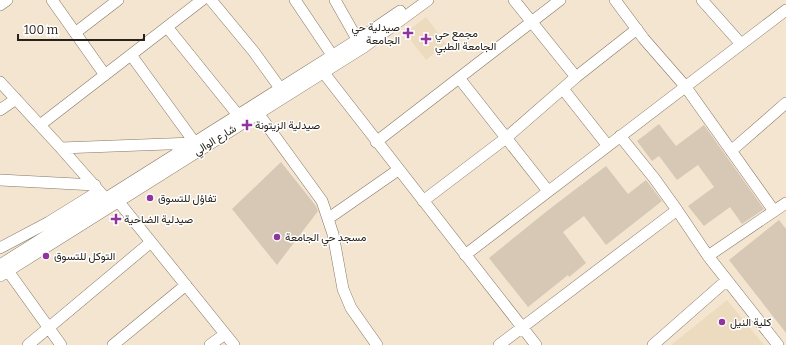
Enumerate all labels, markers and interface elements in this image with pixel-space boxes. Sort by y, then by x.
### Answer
scale bar [18,16,144,42]
place label: صيدلية حي الجامعة [351,21,400,47]
text: 100 m [24,23,59,37]
place label: مجمع حي الجامعة الطبي [435,27,496,56]
marker: صيدلية حي الجامعة [403,28,413,38]
marker: مجمع حي الجامعة الطبي [420,33,432,45]
place label: صيدلية الزيتونة [255,119,320,132]
marker: صيدلية الزيتونة [242,120,252,130]
street label: شارع الوالي [191,122,241,161]
place label: تفاؤل للتسوق [158,192,217,205]
marker: تفاؤل للتسوق [145,193,155,203]
place label: صيدلية الضاحية [124,213,193,226]
marker: صيدلية الضاحية [111,214,121,224]
place label: مسجد حي الجامعة [285,231,367,247]
marker: مسجد حي الجامعة [272,232,282,242]
place label: التوكل للتسوق [54,250,115,263]
marker: التوكل للتسوق [41,251,51,261]
place label: كلية النيل [730,316,772,329]
marker: كلية النيل [717,317,727,327]

